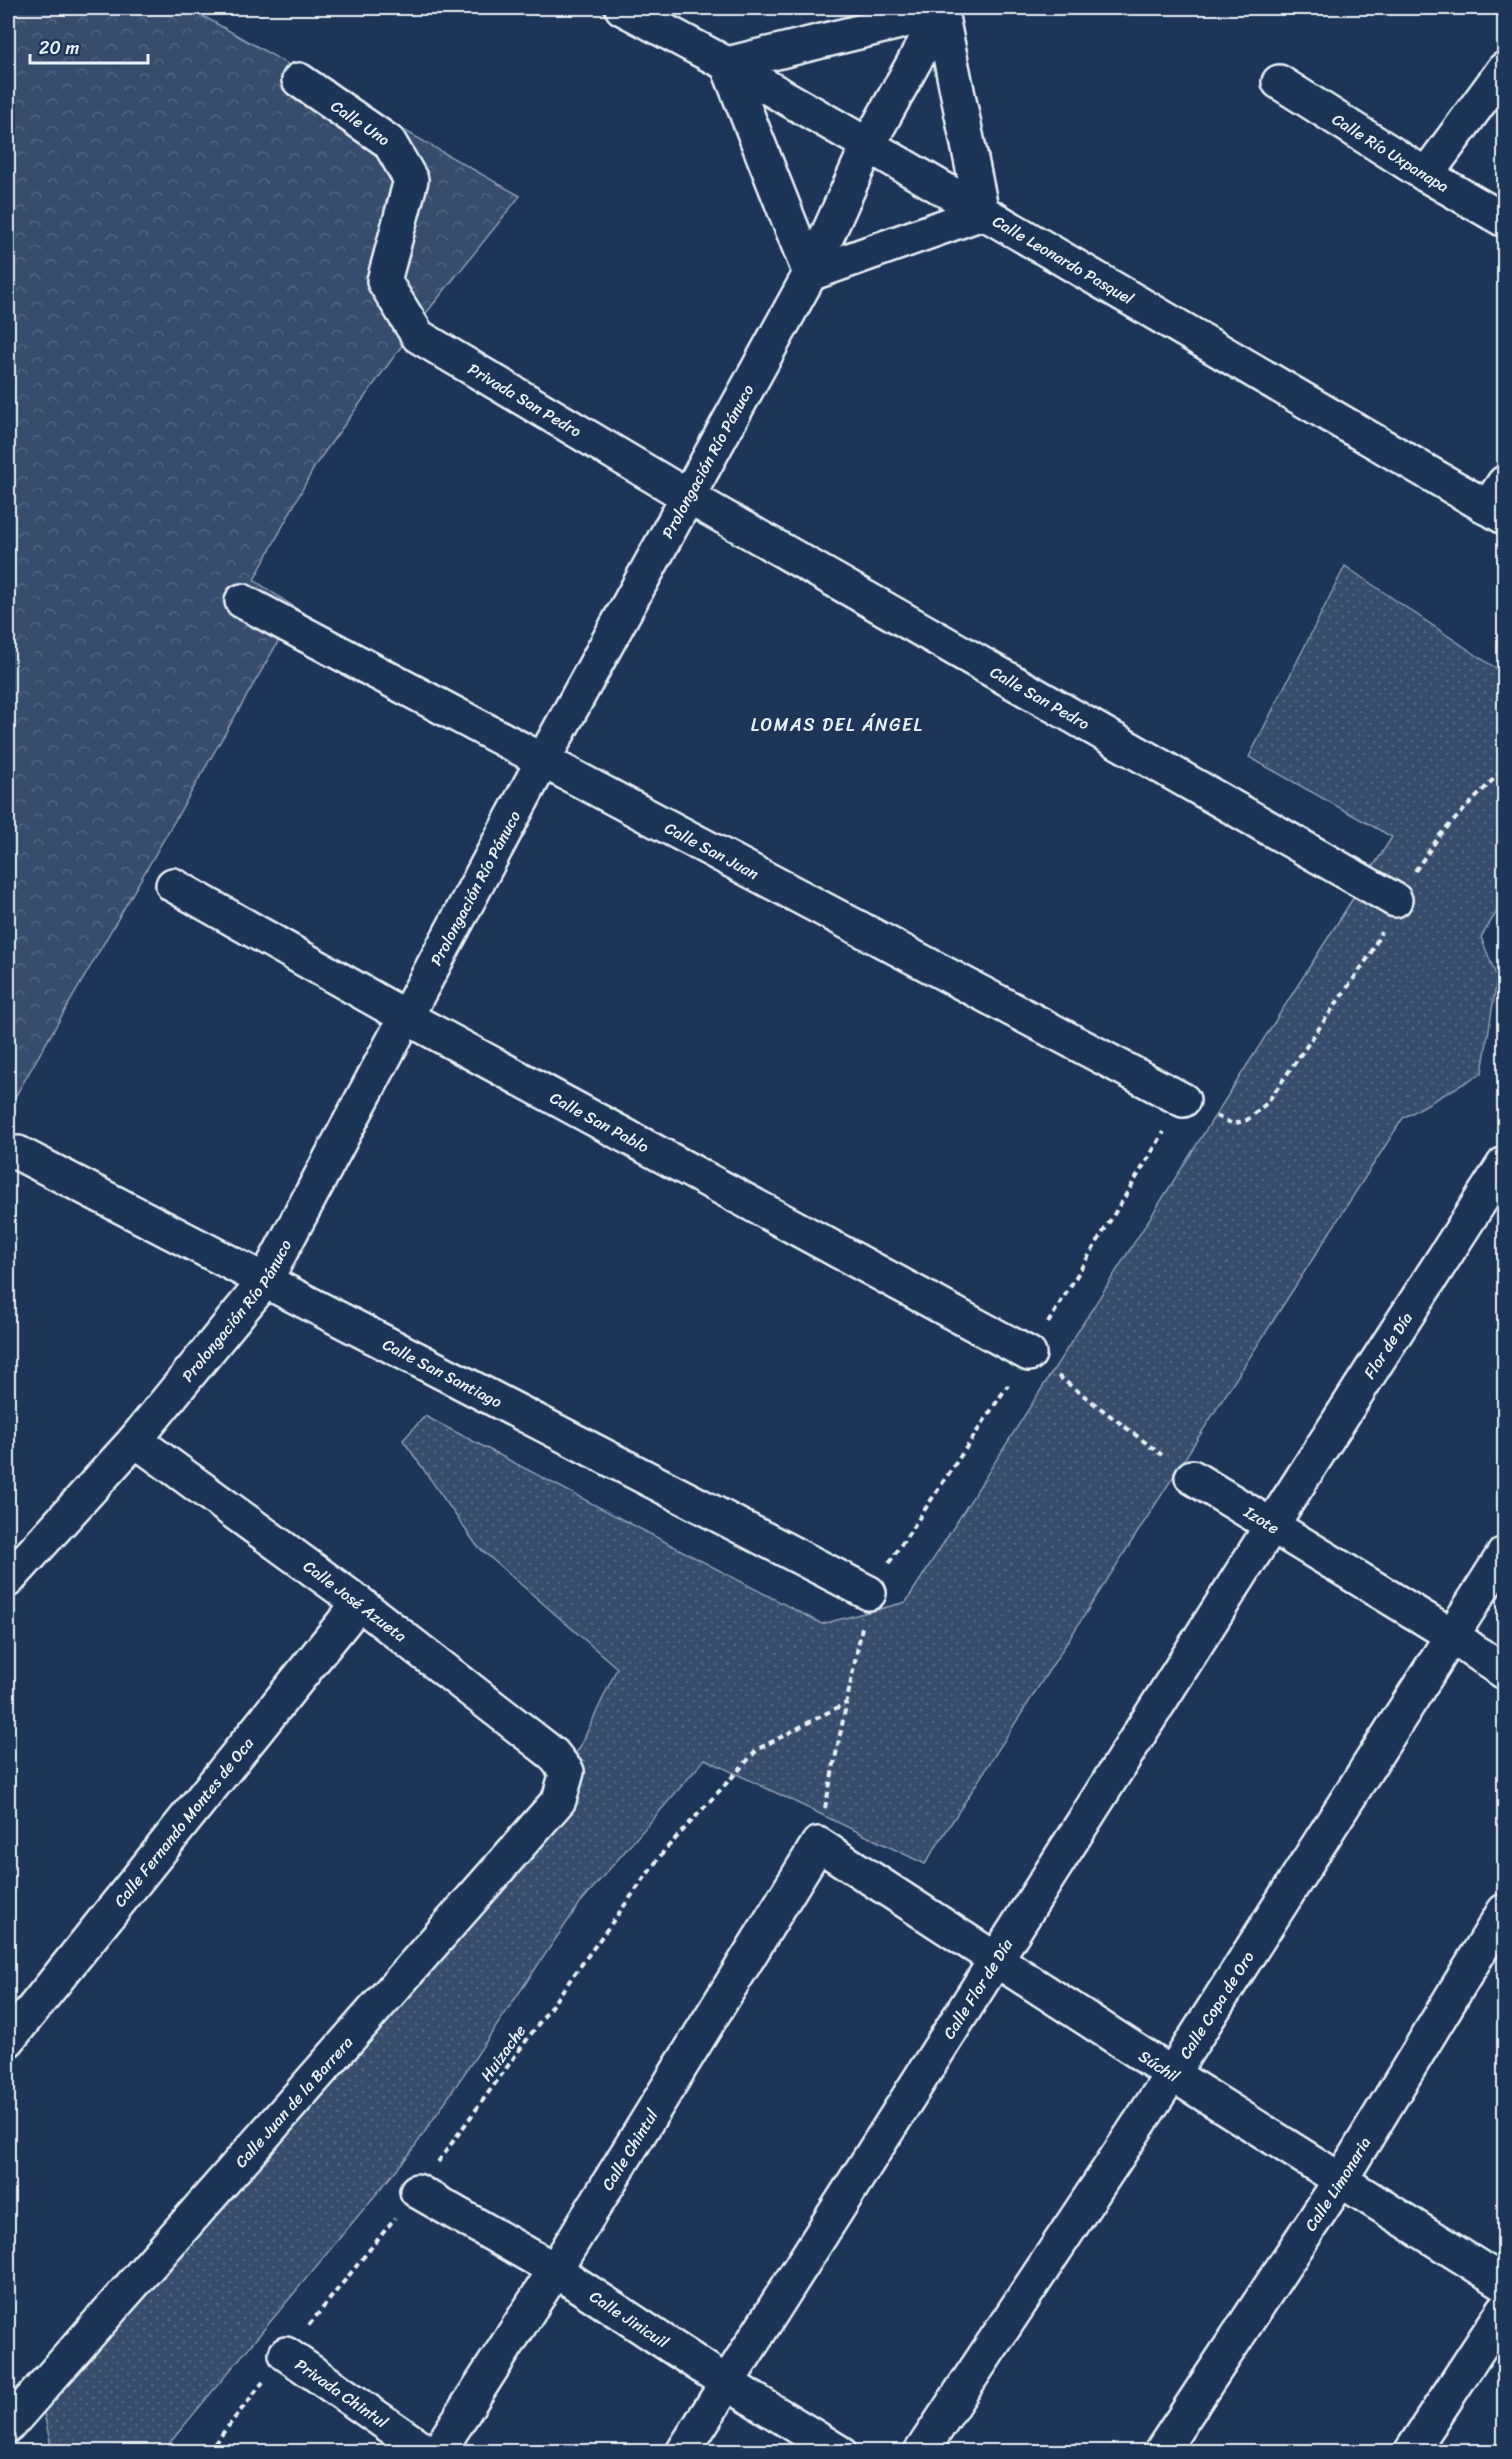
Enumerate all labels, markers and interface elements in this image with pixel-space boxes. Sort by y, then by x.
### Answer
scale bar [30,27,148,65]
text: 20 m [39,32,79,64]
street label: Calle Uno [325,92,397,153]
street label: Calle Río Uxpanapa [1326,105,1455,200]
street label: Calle Leonardo Pasquel [987,206,1140,312]
street label: Privada San Pedro [463,354,588,445]
street label: Prolongación Río Pánuco [653,378,762,544]
street label: Calle San Pedro [985,657,1096,738]
district label: LOMAS DEL ÁNGEL [751,709,923,741]
street label: Prolongación Río Pánuco [421,805,528,971]
street label: Calle San Juan [660,813,765,887]
street label: Calle San Pablo [545,1083,655,1161]
street label: Prolongación Río Pánuco [174,1234,299,1388]
street label: Flor de Día [1355,1306,1420,1385]
street label: Calle San Santiago [378,1329,508,1416]
street label: Izote [1238,1497,1286,1542]
street label: Calle José Azueta [297,1552,413,1650]
street label: Calle Fernando Montes de Oca [106,1730,261,1913]
street label: Calle Flor de Día [935,1932,1021,2045]
street label: Calle Copa de Oro [1171,1945,1262,2065]
street label: Huizache [472,2018,534,2088]
street label: Calle Juan de la Barrera [227,2029,360,2174]
street label: Súchil [1133,2042,1186,2090]
street label: Calle Chintul [593,2103,666,2196]
street label: Calle Limonaria [1296,2131,1378,2237]
street label: Calle Jinicuil [584,2282,675,2356]
street label: Privada Chintul [289,2350,395,2436]

